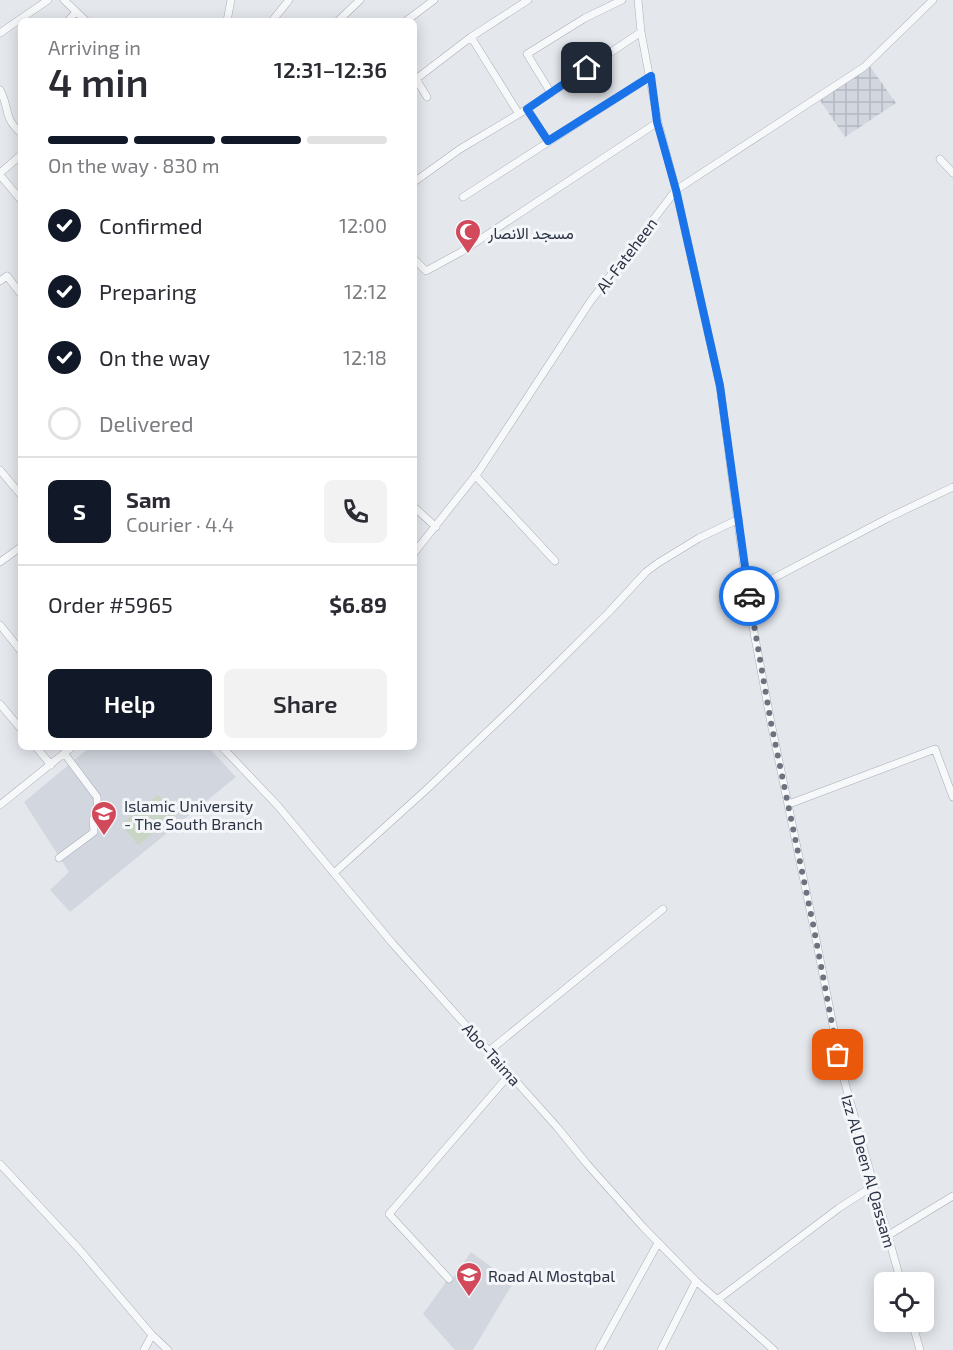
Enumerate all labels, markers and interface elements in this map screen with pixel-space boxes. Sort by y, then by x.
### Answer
text: Arriving in [48,35,141,59]
pin [561,42,612,93]
icon: home [570,51,603,84]
text: 12:31–12:36 [274,56,387,82]
text: 4 min [48,58,149,105]
text: On the way · 830 m [48,153,220,177]
icon: check [48,209,81,242]
text: Confirmed [99,212,203,238]
text: 12:00 [339,213,387,237]
street label: Al-Fateheen [592,214,660,296]
mosque icon: مسجد الانصار [453,217,483,255]
place label: مسجد الانصار [487,223,574,244]
icon: check [48,275,81,308]
text: Preparing [99,278,197,304]
text: 12:12 [344,279,387,303]
icon: check [48,341,81,374]
text: On the way [99,344,210,370]
text: 12:18 [343,345,387,369]
text: Delivered [99,410,194,436]
button: phone [324,480,387,543]
text: Sam [126,486,171,512]
text: S [73,498,86,524]
text: Courier · 4.4 [126,512,234,536]
courier [719,566,779,626]
icon: car [733,580,766,613]
text: Order #5965 [48,591,173,617]
text: $6.89 [329,591,387,617]
button: Help [48,669,212,738]
button: Share [224,669,387,738]
place label: Islamic University - The South Branch [124,796,263,833]
school or university icon: Islamic University - The South Branch [89,799,119,837]
street label: Abo-Taima [459,1019,525,1089]
pin [812,1029,863,1080]
icon: bag [821,1038,854,1071]
street label: Izz Al Deen Al Qassam [837,1092,900,1250]
school or university icon: Road Al Mostqbal [454,1260,484,1298]
place label: Road Al Mostqbal [488,1266,615,1285]
map controls [874,1272,934,1332]
button: locate [874,1272,934,1332]

